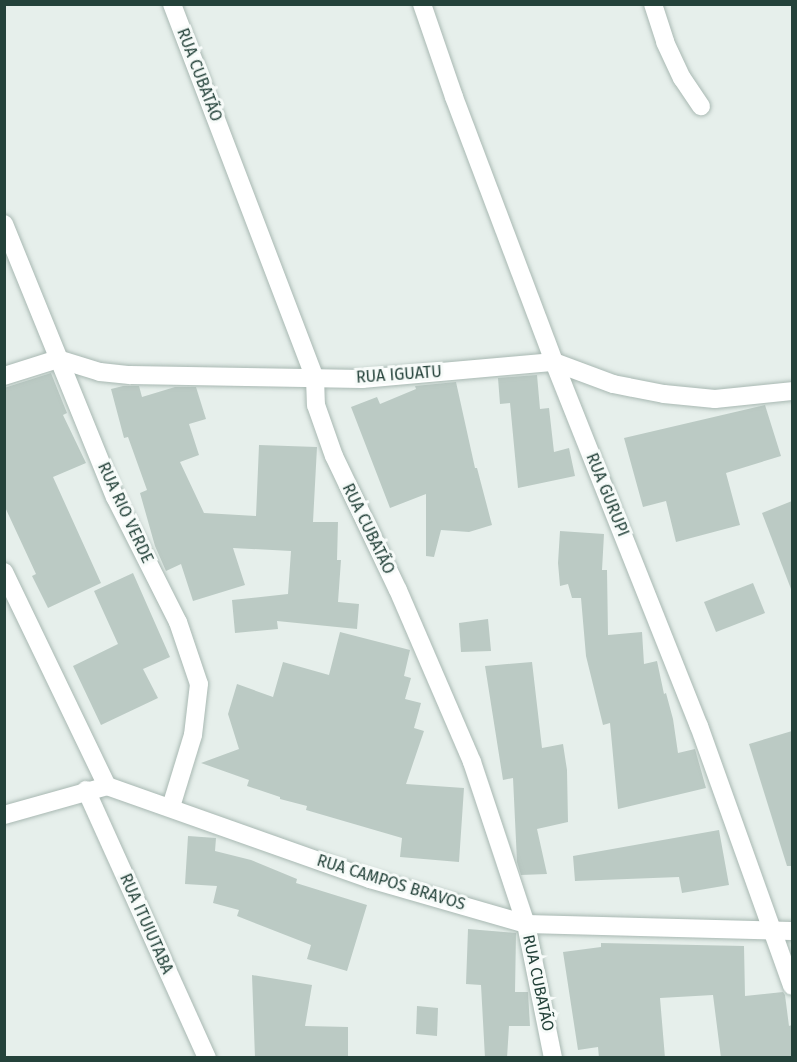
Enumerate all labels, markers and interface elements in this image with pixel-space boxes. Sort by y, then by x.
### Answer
street label: RUA CUBATÃO [172,26,226,124]
street label: RUA IGUATU [355,362,443,388]
street label: RUA GURUPI [582,450,632,540]
street label: RUA RIO VERDE [93,459,157,567]
street label: RUA CUBATÃO [338,481,398,577]
street label: RUA CAMPOS BRAVOS [314,851,468,915]
street label: RUA ITUIUTABA [115,871,177,977]
street label: RUA CUBATÃO [518,933,558,1033]

